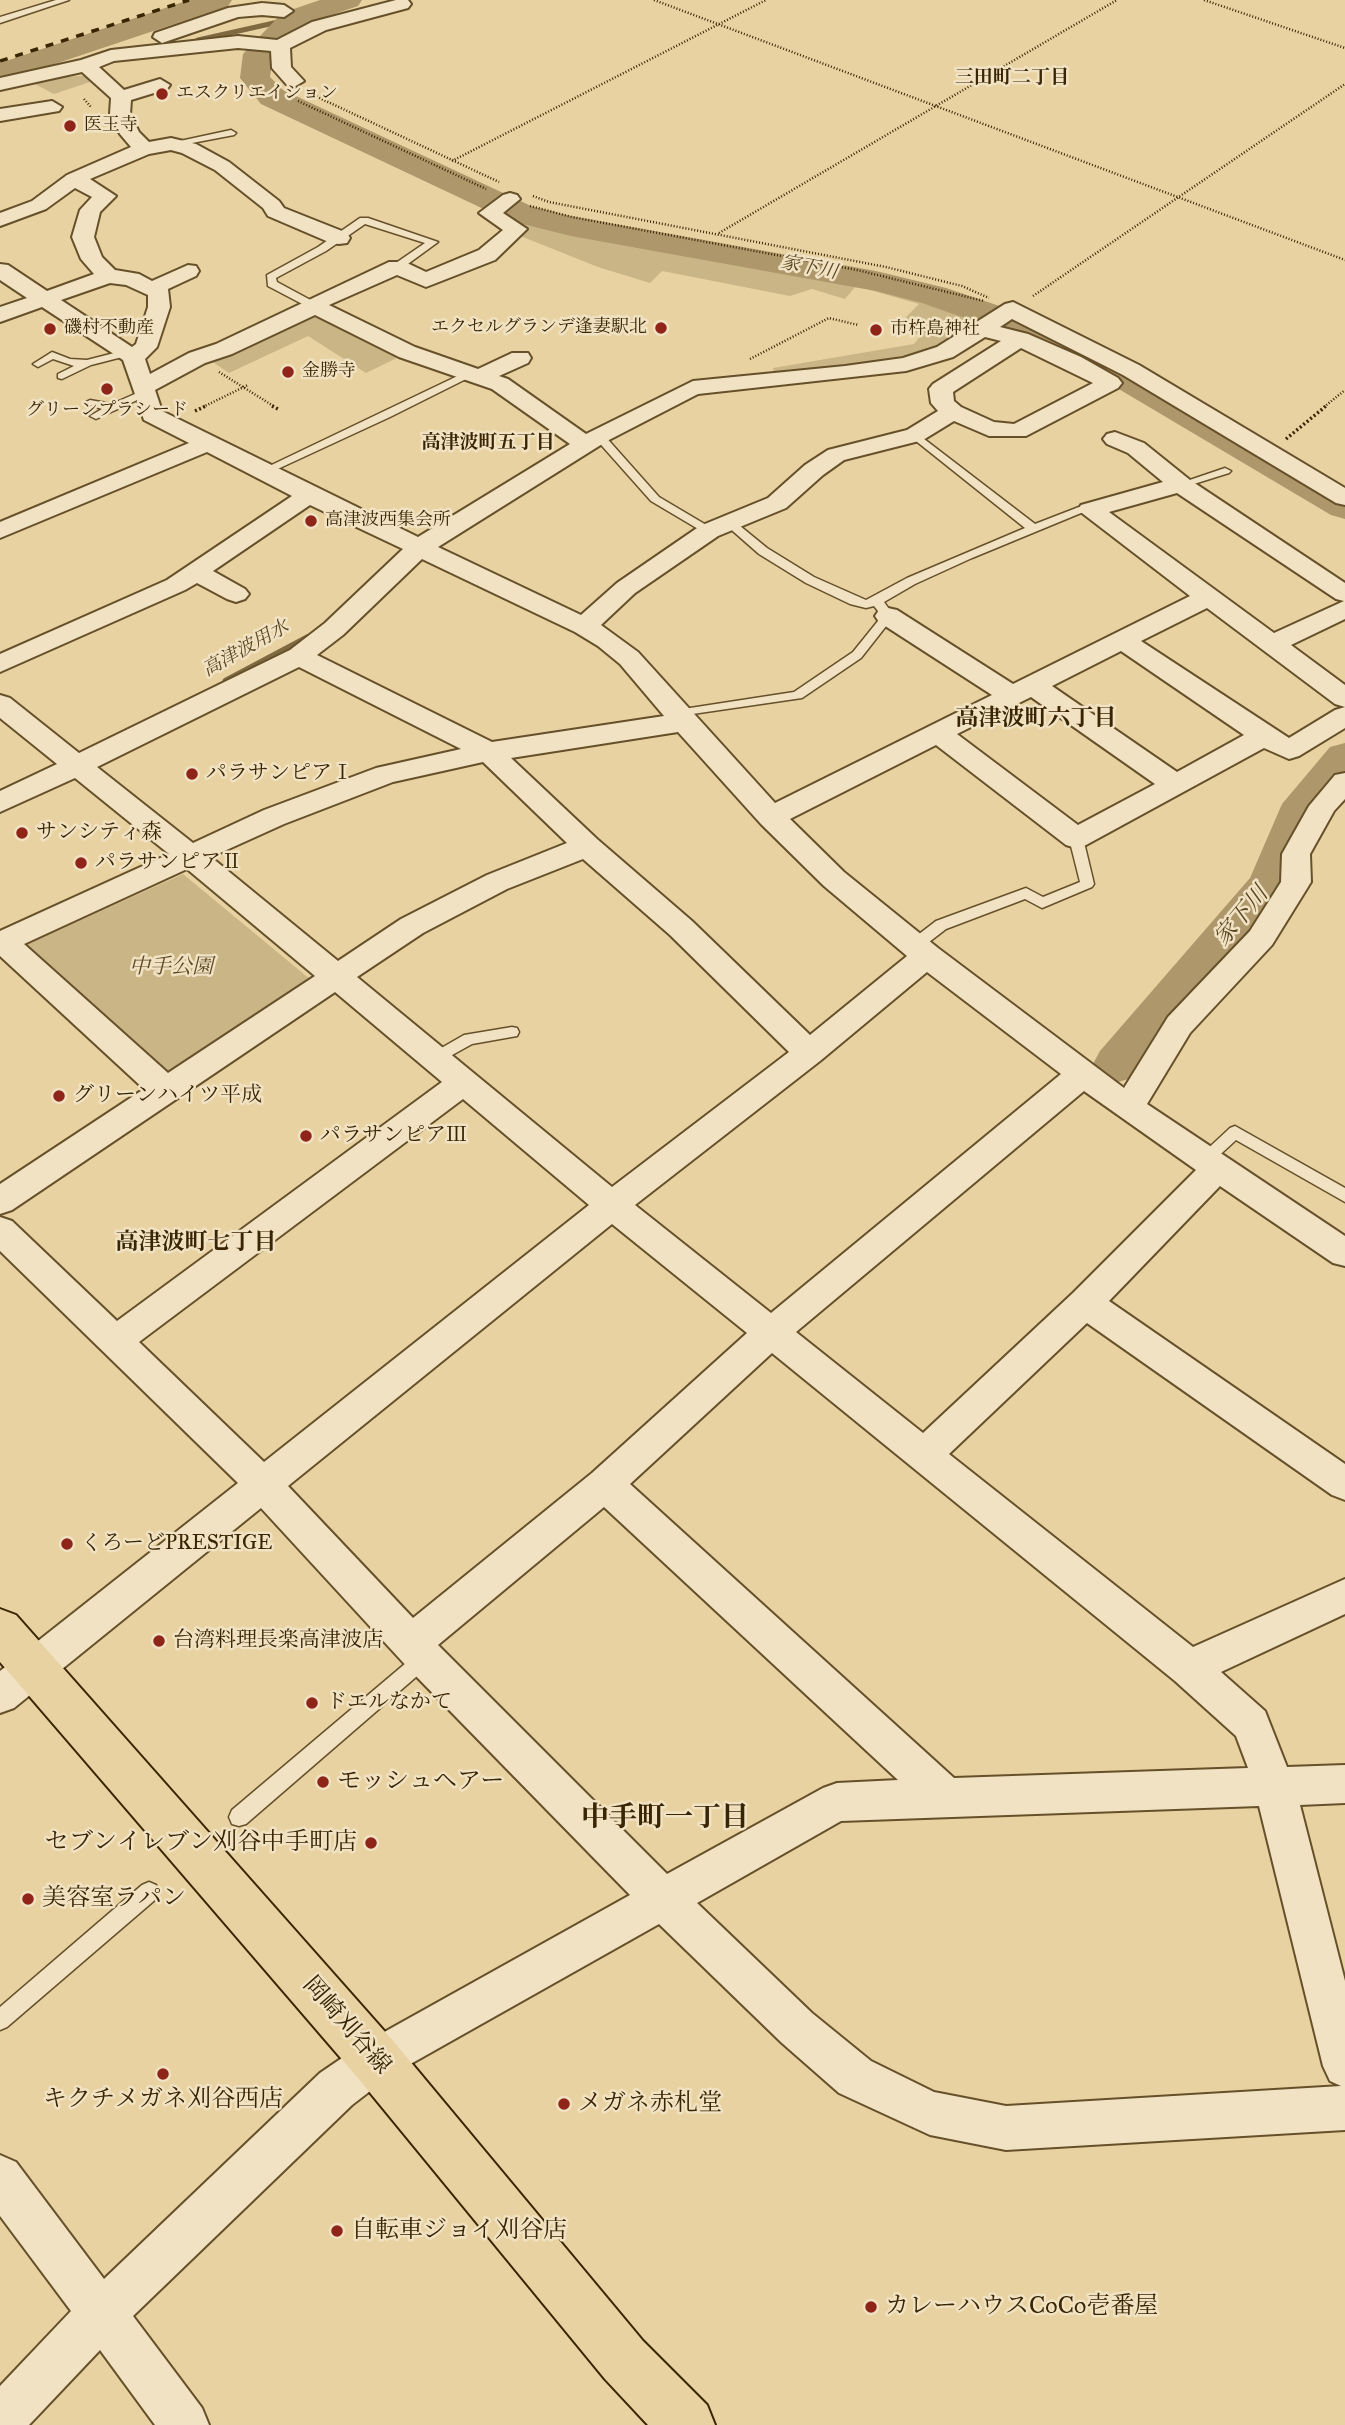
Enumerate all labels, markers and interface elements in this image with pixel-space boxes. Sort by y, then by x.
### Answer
district label: 三田町二丁目 [955,67,1069,89]
place label: エスクリエイション [176,83,338,105]
marker: エスクリエイション [154,86,170,102]
place label: 医王寺 [84,115,138,137]
marker: 医王寺 [62,118,78,134]
water label: 家下川 [779,251,839,285]
place label: エクセルグランデ逢妻駅北 [431,317,647,339]
place label: 磯村不動産 [64,318,154,340]
place label: 市杵島神社 [890,319,980,341]
marker: エクセルグランデ逢妻駅北 [653,320,669,336]
marker: 磯村不動産 [42,321,58,337]
marker: 市杵島神社 [868,322,884,338]
place label: 金勝寺 [302,361,356,383]
marker: 金勝寺 [280,364,296,380]
marker: グリーンプラシード [99,381,115,397]
place label: グリーンプラシード [26,400,188,422]
district label: 高津波町五丁目 [422,432,554,454]
place label: 高津波西集会所 [325,510,451,532]
marker: 高津波西集会所 [303,513,319,529]
water label: 高津波用水 [199,616,293,682]
district label: 高津波町六丁目 [956,705,1116,733]
place label: パラサンピアⅠ [206,761,353,787]
marker: パラサンピアⅠ [184,766,200,782]
place label: サンシティ森 [36,820,162,846]
marker: サンシティ森 [14,825,30,841]
place label: パラサンピアⅡ [95,850,242,876]
marker: パラサンピアⅡ [73,855,89,871]
water label: 家下川 [1209,882,1275,952]
park label: 中手公園 [129,955,213,981]
place label: グリーンハイツ平成 [73,1083,262,1109]
marker: グリーンハイツ平成 [51,1088,67,1104]
place label: パラサンピアⅢ [320,1123,467,1149]
marker: パラサンピアⅢ [298,1128,314,1144]
district label: 高津波町七丁目 [116,1229,276,1257]
place label: くろーどPRESTIGE [81,1531,272,1557]
marker: くろーどPRESTIGE [59,1536,75,1552]
place label: 台湾料理長楽高津波店 [173,1628,383,1654]
marker: 台湾料理長楽高津波店 [151,1633,167,1649]
place label: ドエルなかて [326,1690,452,1716]
marker: ドエルなかて [304,1695,320,1711]
place label: モッシュヘアー [337,1768,504,1796]
marker: モッシュヘアー [315,1774,331,1790]
district label: 中手町一丁目 [581,1802,749,1836]
place label: セブンイレブン刈谷中手町店 [45,1829,357,1857]
marker: セブンイレブン刈谷中手町店 [363,1835,379,1851]
place label: 美容室ラパン [42,1885,186,1913]
marker: 美容室ラパン [20,1891,36,1907]
street label: 岡崎刈谷線 [296,1971,396,2081]
marker: キクチメガネ刈谷西店 [155,2066,171,2082]
place label: キクチメガネ刈谷西店 [43,2086,283,2114]
place label: メガネ赤札堂 [578,2090,722,2118]
marker: メガネ赤札堂 [556,2096,572,2112]
place label: 自転車ジョイ刈谷店 [351,2217,567,2245]
marker: 自転車ジョイ刈谷店 [329,2223,345,2239]
place label: カレーハウスCoCo壱番屋 [885,2293,1158,2321]
marker: カレーハウスCoCo壱番屋 [863,2299,879,2315]

